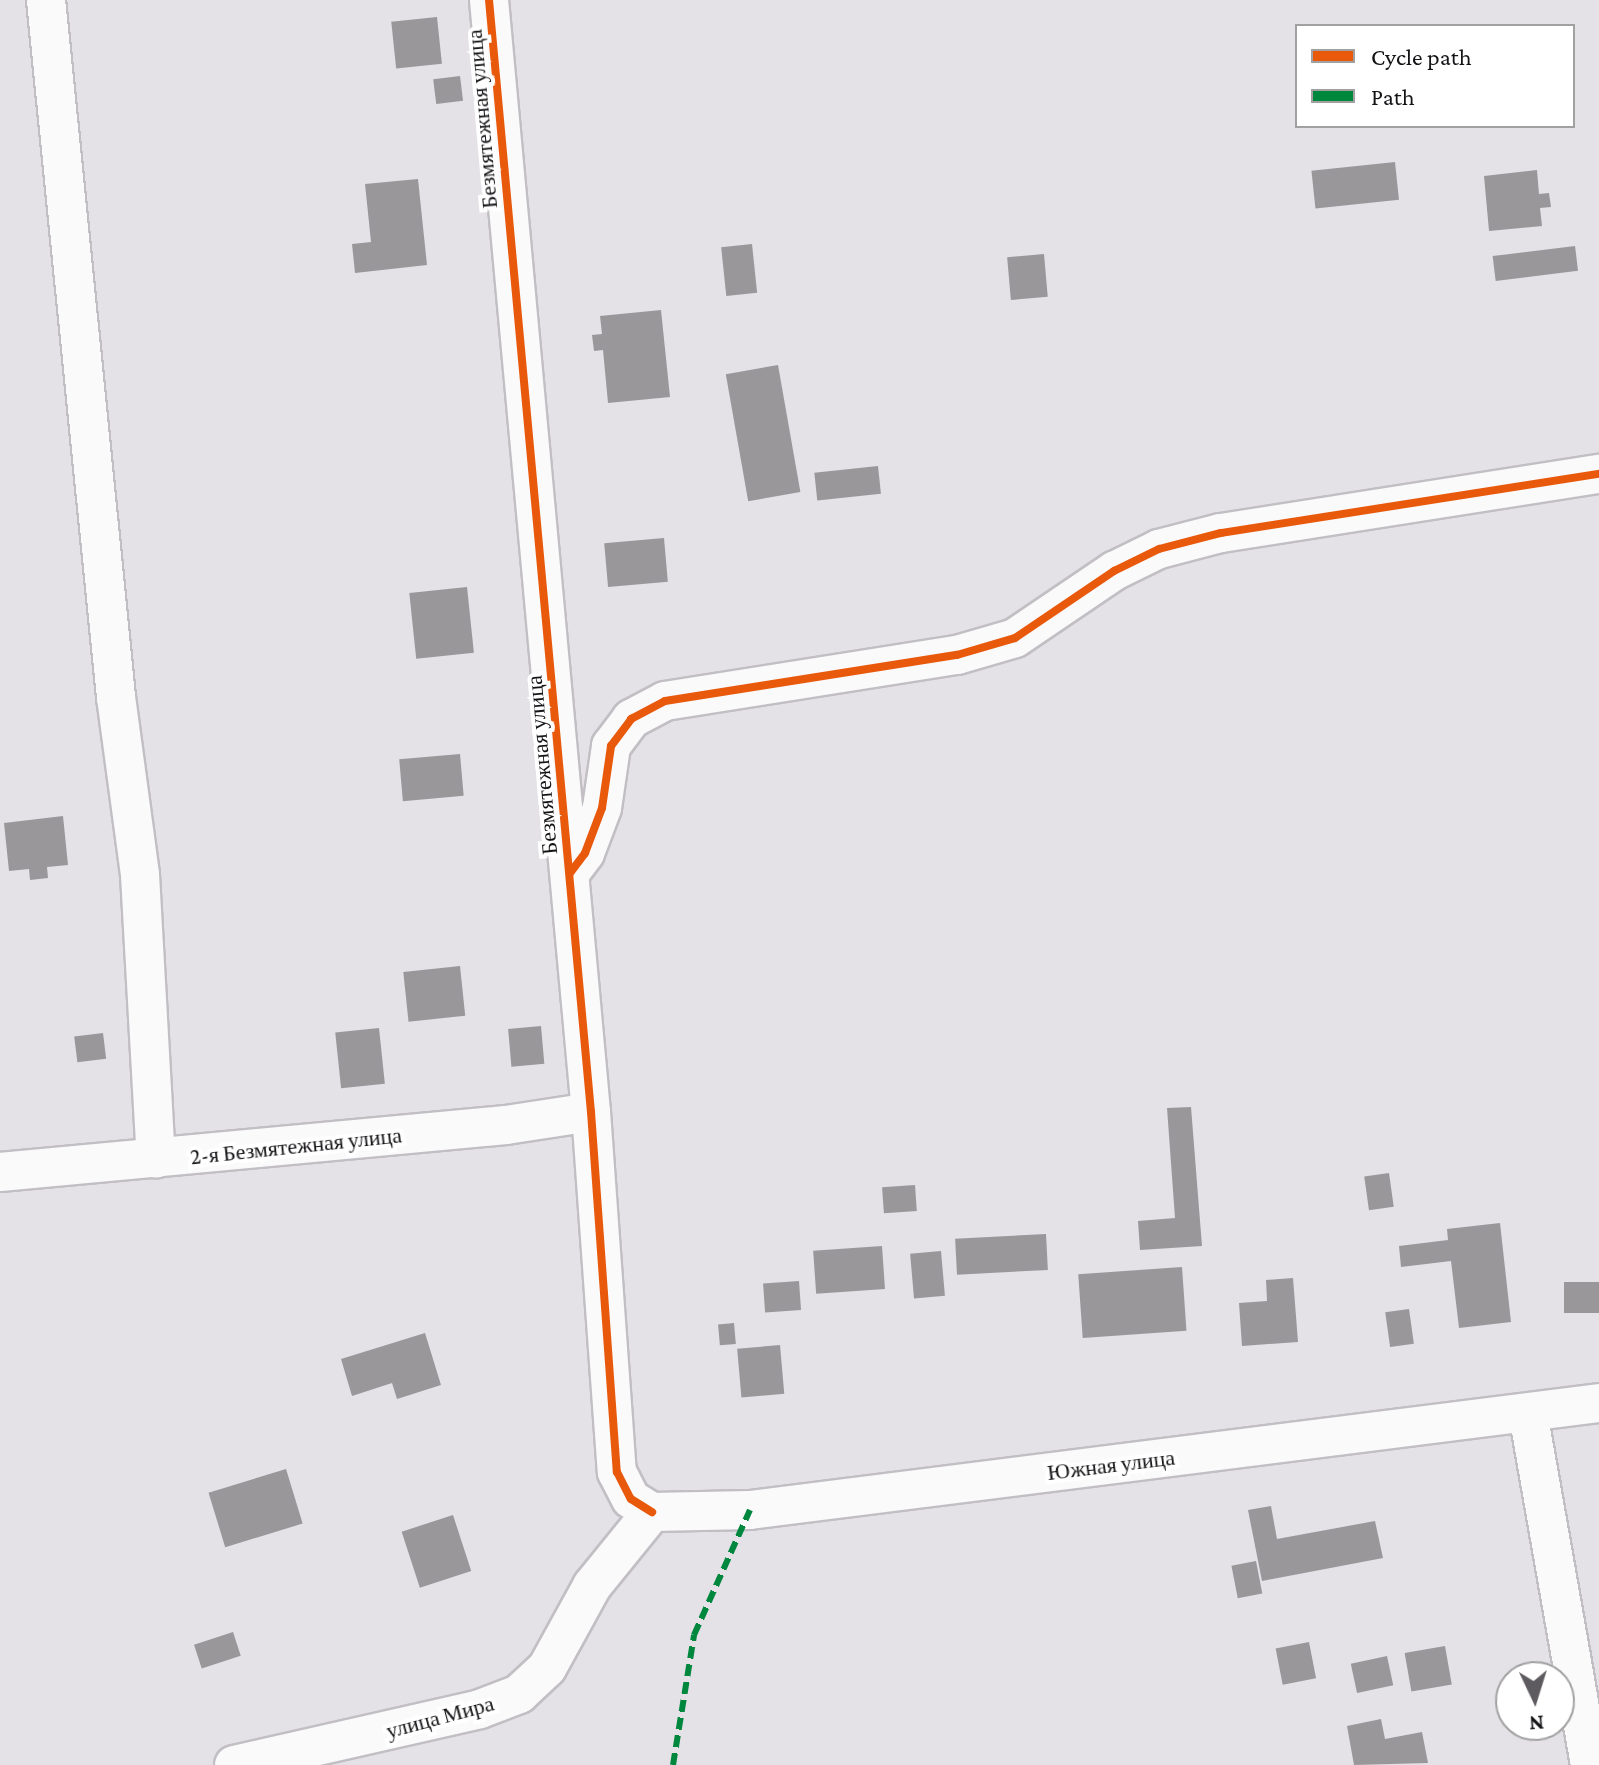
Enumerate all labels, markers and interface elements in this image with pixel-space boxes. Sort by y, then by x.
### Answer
legend [1295,24,1575,128]
street label: Безмятежная улица [461,28,503,210]
text: Cycle path [1371,43,1472,70]
text: Path [1371,83,1415,110]
street label: Безмятежная улица [521,674,563,856]
street label: 2-я Безмятежная улица [189,1122,403,1170]
street label: Южная улица [1046,1444,1176,1486]
north arrow [1495,1661,1575,1741]
street label: улица Мира [383,1690,497,1744]
text: N [1528,1710,1545,1736]

